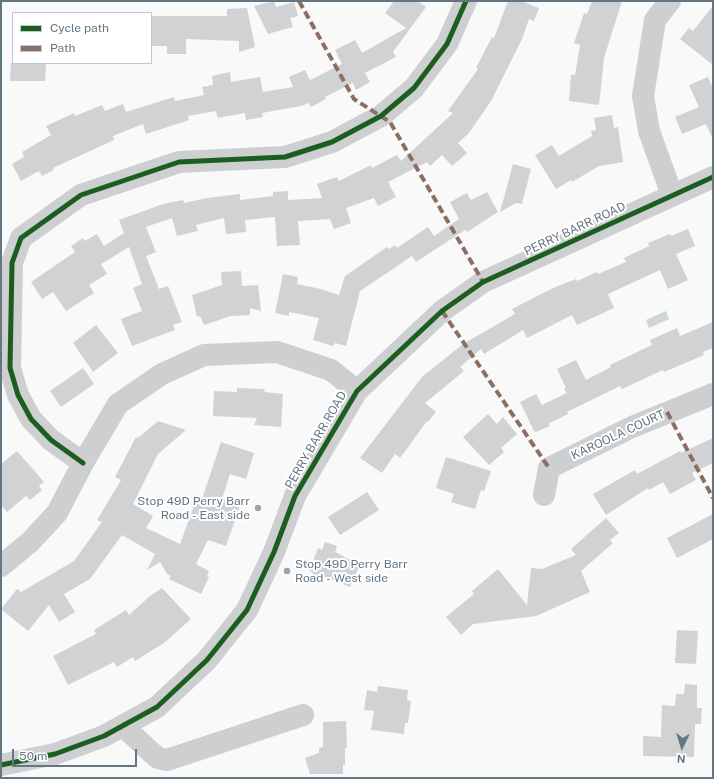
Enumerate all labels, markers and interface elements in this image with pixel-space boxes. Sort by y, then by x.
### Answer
legend [12,12,152,64]
text: Cycle path [50,21,109,35]
text: Path [50,41,76,55]
street label: PERRY BARR ROAD [522,199,628,259]
street label: PERRY BARR ROAD [282,389,350,491]
street label: KAROOLA COURT [569,407,667,463]
place label: Stop 49D Perry Barr Road - East side [137,494,250,522]
marker: Stop 49D Perry Barr Road - East side [253,503,263,513]
place label: Stop 49D Perry Barr Road - West side [295,557,408,585]
marker: Stop 49D Perry Barr Road - West side [282,566,292,576]
north arrow [662,727,702,767]
scale bar [14,741,139,767]
text: 50 m [19,749,47,763]
text: N [676,753,686,765]

